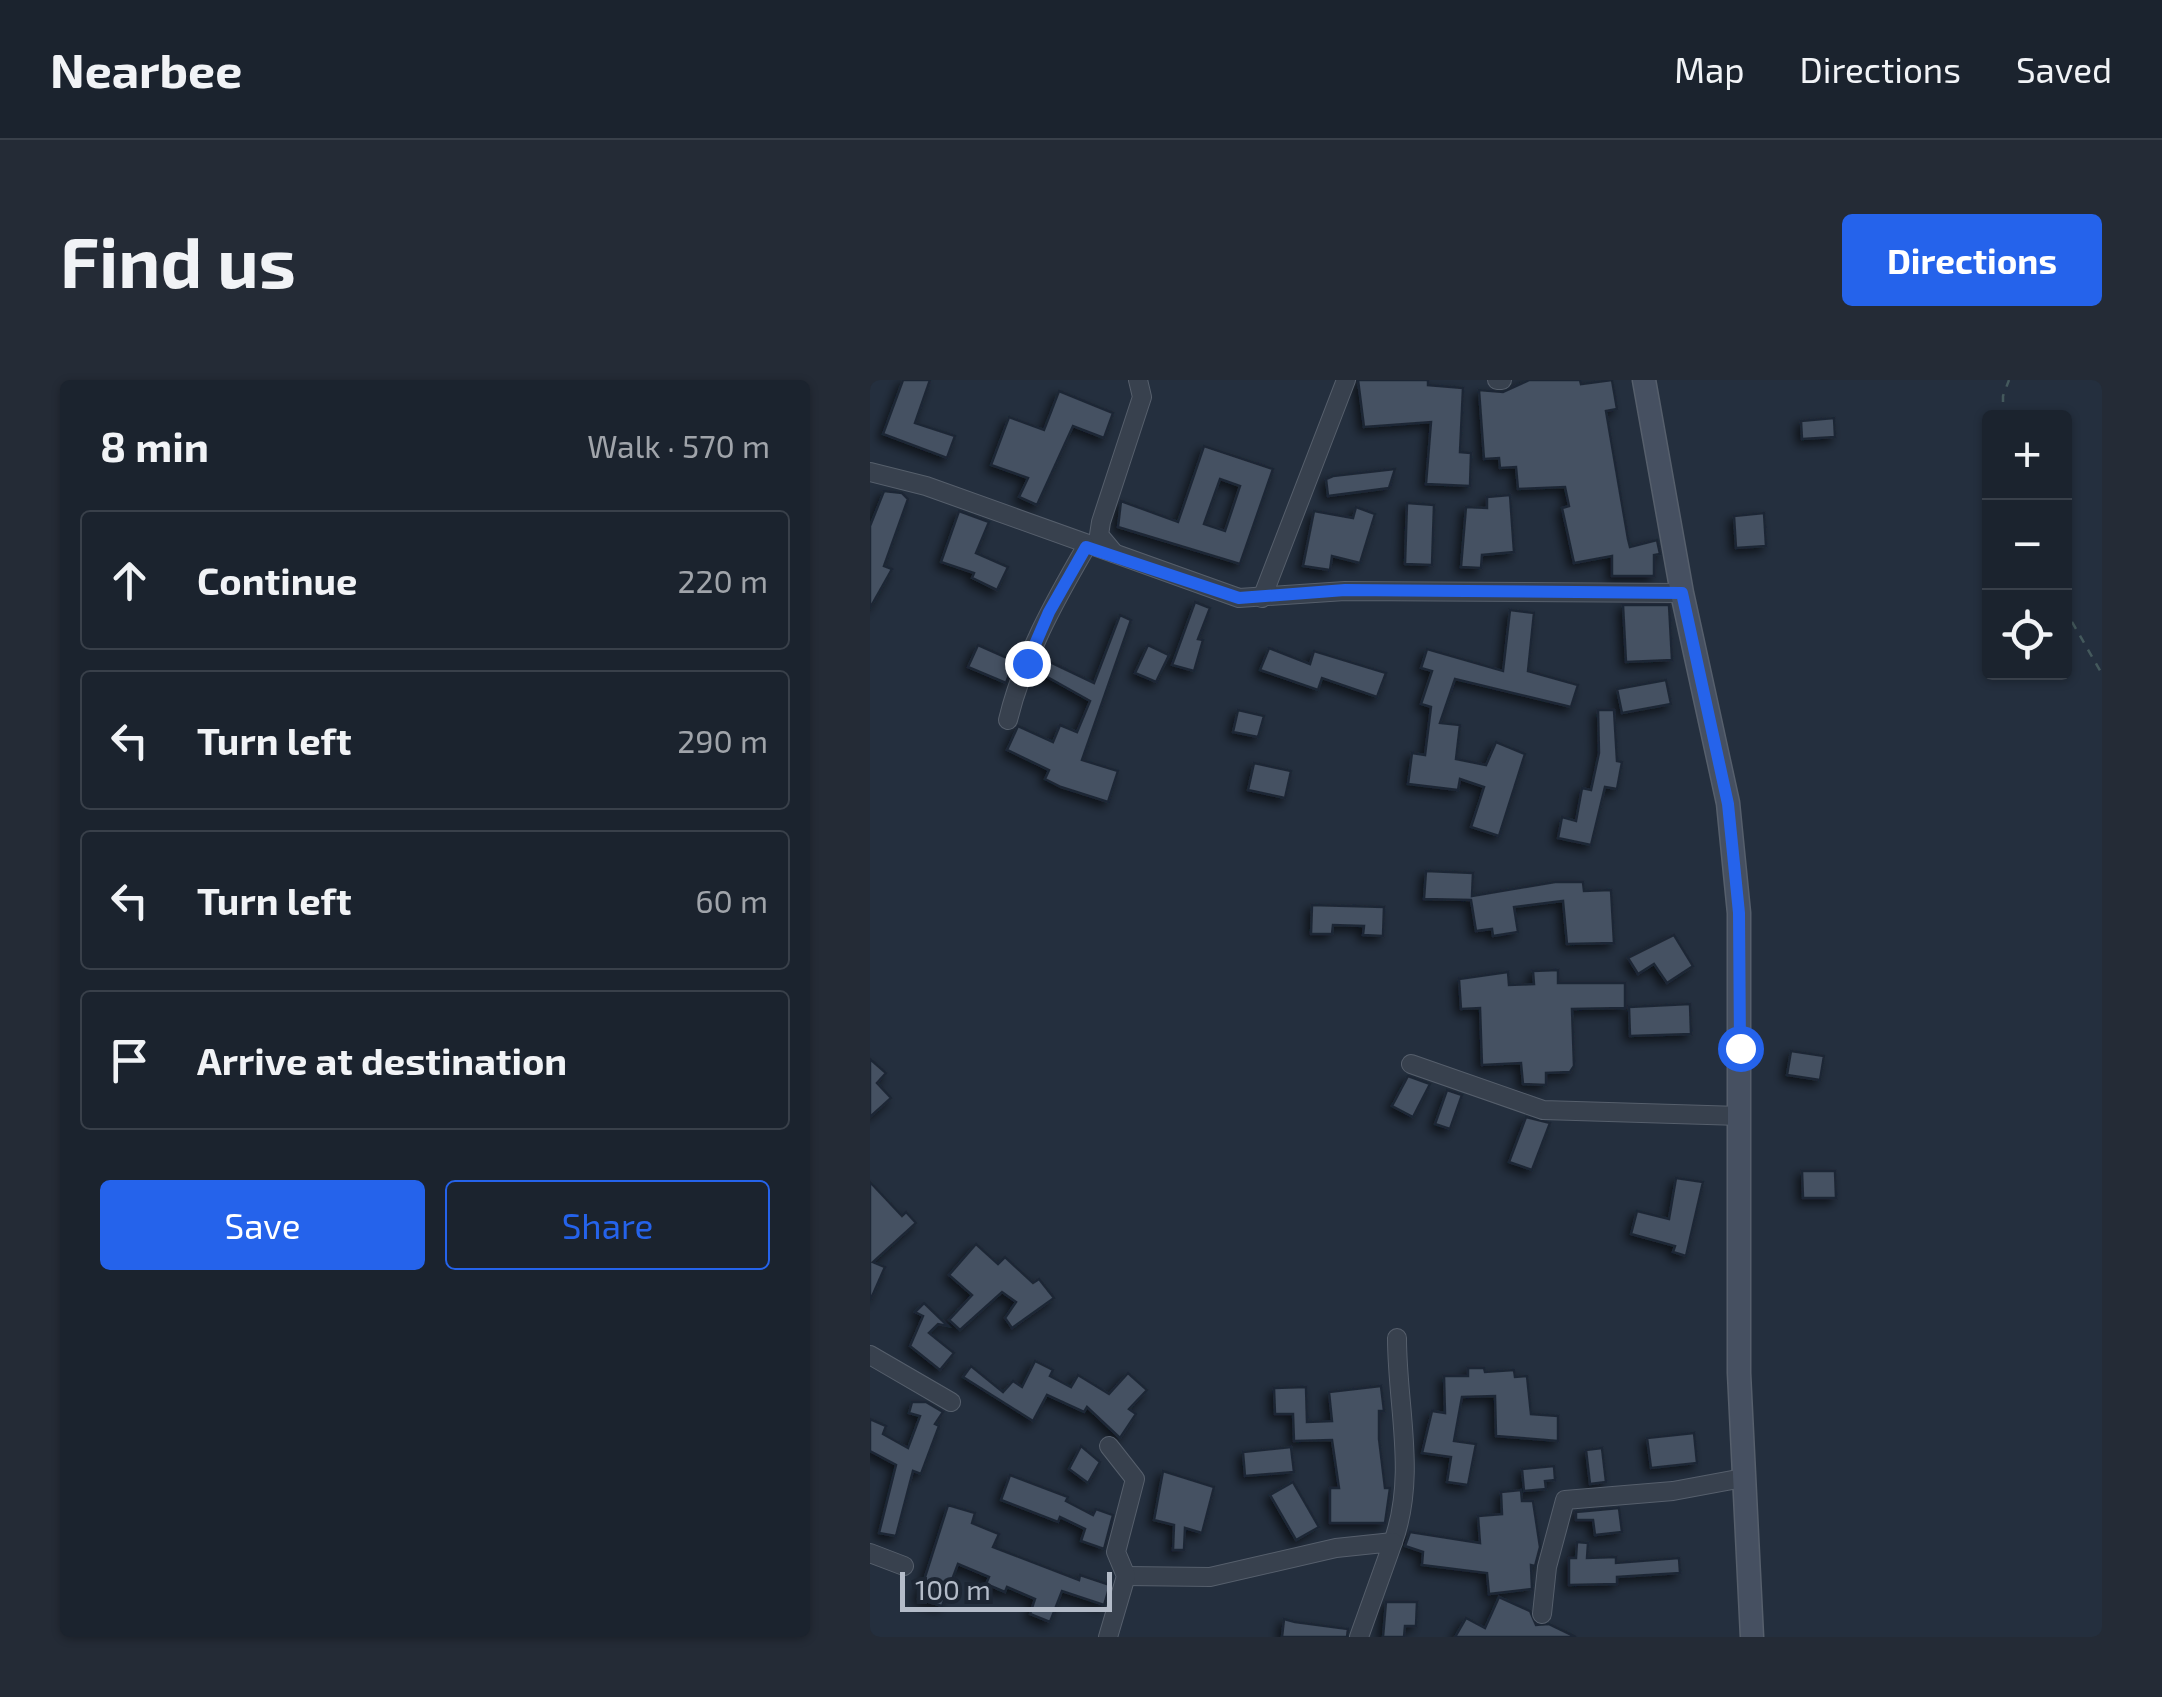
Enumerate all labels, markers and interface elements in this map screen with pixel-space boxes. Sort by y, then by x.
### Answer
text: Nearbee [50,40,242,98]
text: Map [1674,48,1745,90]
text: Directions [1800,48,1961,90]
text: Saved [2016,48,2112,90]
button: Directions [1842,214,2102,306]
text: Find us [60,218,296,302]
map controls [1982,410,2072,680]
button: + [1982,410,2072,500]
text: 8 min [100,420,209,470]
text: Walk · 570 m [587,426,770,464]
button: − [1982,500,2072,590]
icon: ahead [102,553,157,608]
text: Continue [197,557,357,603]
text: 220 m [678,561,768,599]
button: locate [1982,590,2072,680]
route end [1005,641,1051,687]
icon: left [102,713,157,768]
text: Turn left [197,717,352,763]
text: 290 m [677,721,768,759]
icon: left [102,873,157,928]
text: Turn left [197,877,352,923]
text: 60 m [695,881,768,919]
route start [1718,1026,1764,1072]
icon: arrive [102,1033,157,1088]
text: Arrive at destination [197,1037,567,1083]
button: Save [100,1180,425,1270]
button: Share [445,1180,770,1270]
scale bar [900,1567,1112,1612]
text: 100 m [915,1572,991,1606]

